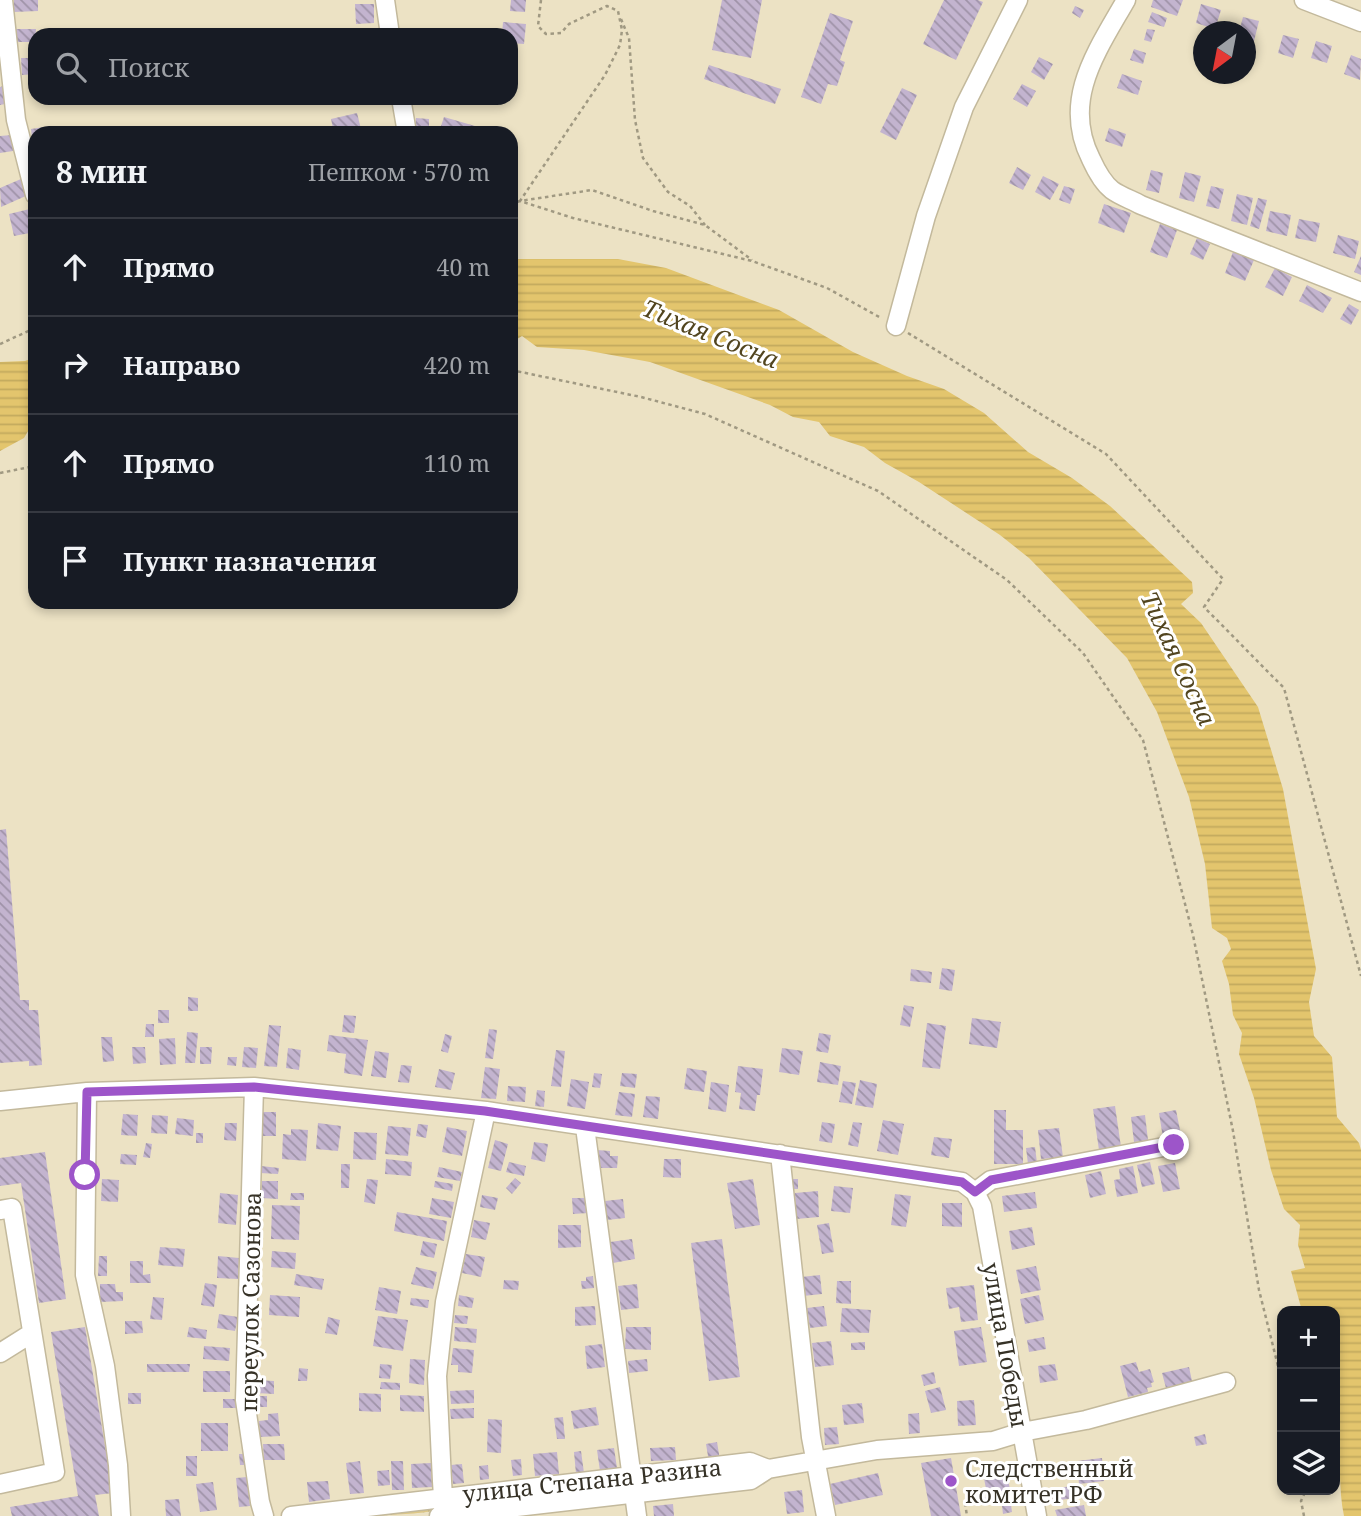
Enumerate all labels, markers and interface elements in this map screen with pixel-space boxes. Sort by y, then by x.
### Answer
north arrow [1193,21,1256,84]
search box [28,28,518,105]
icon: search [52,48,90,86]
text: Поиск [108,49,189,85]
text: 8 мин [56,151,147,192]
text: Пешком · 570 m [308,156,490,188]
icon: ahead [56,248,94,286]
text: Прямо [123,249,214,285]
text: 40 m [437,251,490,283]
water label: Тихая Сосна [638,291,784,375]
icon: right [56,346,94,384]
text: Направо [123,347,241,383]
text: 420 m [424,349,490,381]
icon: ahead [56,444,94,482]
text: Прямо [123,445,214,481]
text: 110 m [424,447,490,479]
icon: arrive [56,542,94,580]
text: Пункт назначения [123,543,376,579]
water label: Тихая Сосна [1134,586,1225,731]
route end [1158,1129,1189,1160]
route start [69,1159,100,1190]
street label: переулок Сазонова [232,1191,268,1413]
street label: улица Победы [976,1260,1036,1430]
map controls [1277,1306,1340,1495]
button: + [1277,1306,1340,1369]
button: − [1277,1369,1340,1432]
button: layers [1277,1432,1340,1495]
street label: улица Степана Разина [461,1450,723,1510]
place label: Следственный комитет РФ [965,1452,1133,1510]
marker: Следственный комитет РФ [943,1473,959,1489]

